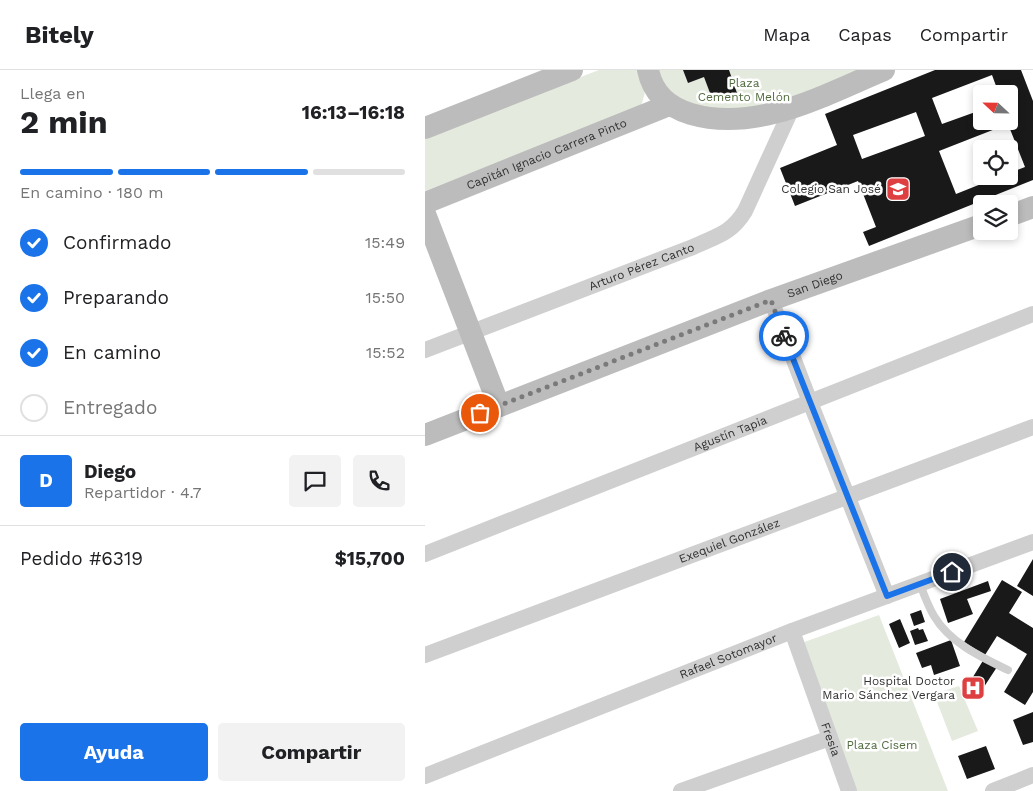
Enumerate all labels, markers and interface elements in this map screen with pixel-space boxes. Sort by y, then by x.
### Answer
text: Bitely [25,21,94,49]
text: Mapa [763,24,810,45]
text: Capas [838,24,892,45]
text: Compartir [920,24,1008,45]
park label: Plaza Cemento Melón [698,76,790,104]
text: Llega en [20,84,86,103]
north arrow [973,85,1017,130]
map controls [973,85,1018,240]
text: 16:13–16:18 [302,101,405,124]
text: 2 min [20,103,108,141]
street label: Capitán Ignacio Carrera Pinto [464,116,629,193]
button: locate [973,140,1018,185]
school or university icon: Colegio San José [885,176,911,202]
place label: Colegio San José [781,182,881,196]
text: En camino · 180 m [20,183,164,202]
button: layers [973,195,1018,240]
icon: check [20,229,48,257]
text: Confirmado [63,231,172,254]
text: 15:49 [365,233,405,252]
street label: Arturo Pérez Canto [587,240,696,293]
street label: San Diego [785,268,845,301]
icon: check [20,284,48,312]
text: Preparando [63,286,169,309]
text: 15:50 [365,288,405,307]
courier [759,311,809,361]
icon: bike [770,322,798,350]
icon: check [20,339,48,367]
text: En camino [63,341,161,364]
text: 15:52 [366,343,405,362]
pin [459,392,501,434]
text: Entregado [63,396,157,419]
icon: bag [466,399,494,427]
street label: Agustín Tapia [691,413,769,454]
button: chat [289,455,341,507]
button: phone [353,455,405,507]
text: Diego [84,460,136,483]
text: D [39,469,53,492]
text: Repartidor · 4.7 [84,483,201,502]
street label: Exequiel González [677,516,782,566]
text: Pedido #6319 [20,547,143,570]
text: $15,700 [335,547,405,570]
pin [931,551,973,593]
icon: home [938,558,966,586]
street label: Rafael Sotomayor [678,631,779,682]
place label: Hospital Doctor Mario Sánchez Vergara [822,674,955,702]
hospital icon: Hospital Doctor Mario Sánchez Vergara [960,675,986,701]
street label: Fresia [818,721,843,758]
button: Ayuda [20,723,208,781]
button: Compartir [218,723,405,781]
park label: Plaza Cisem [847,738,917,752]

